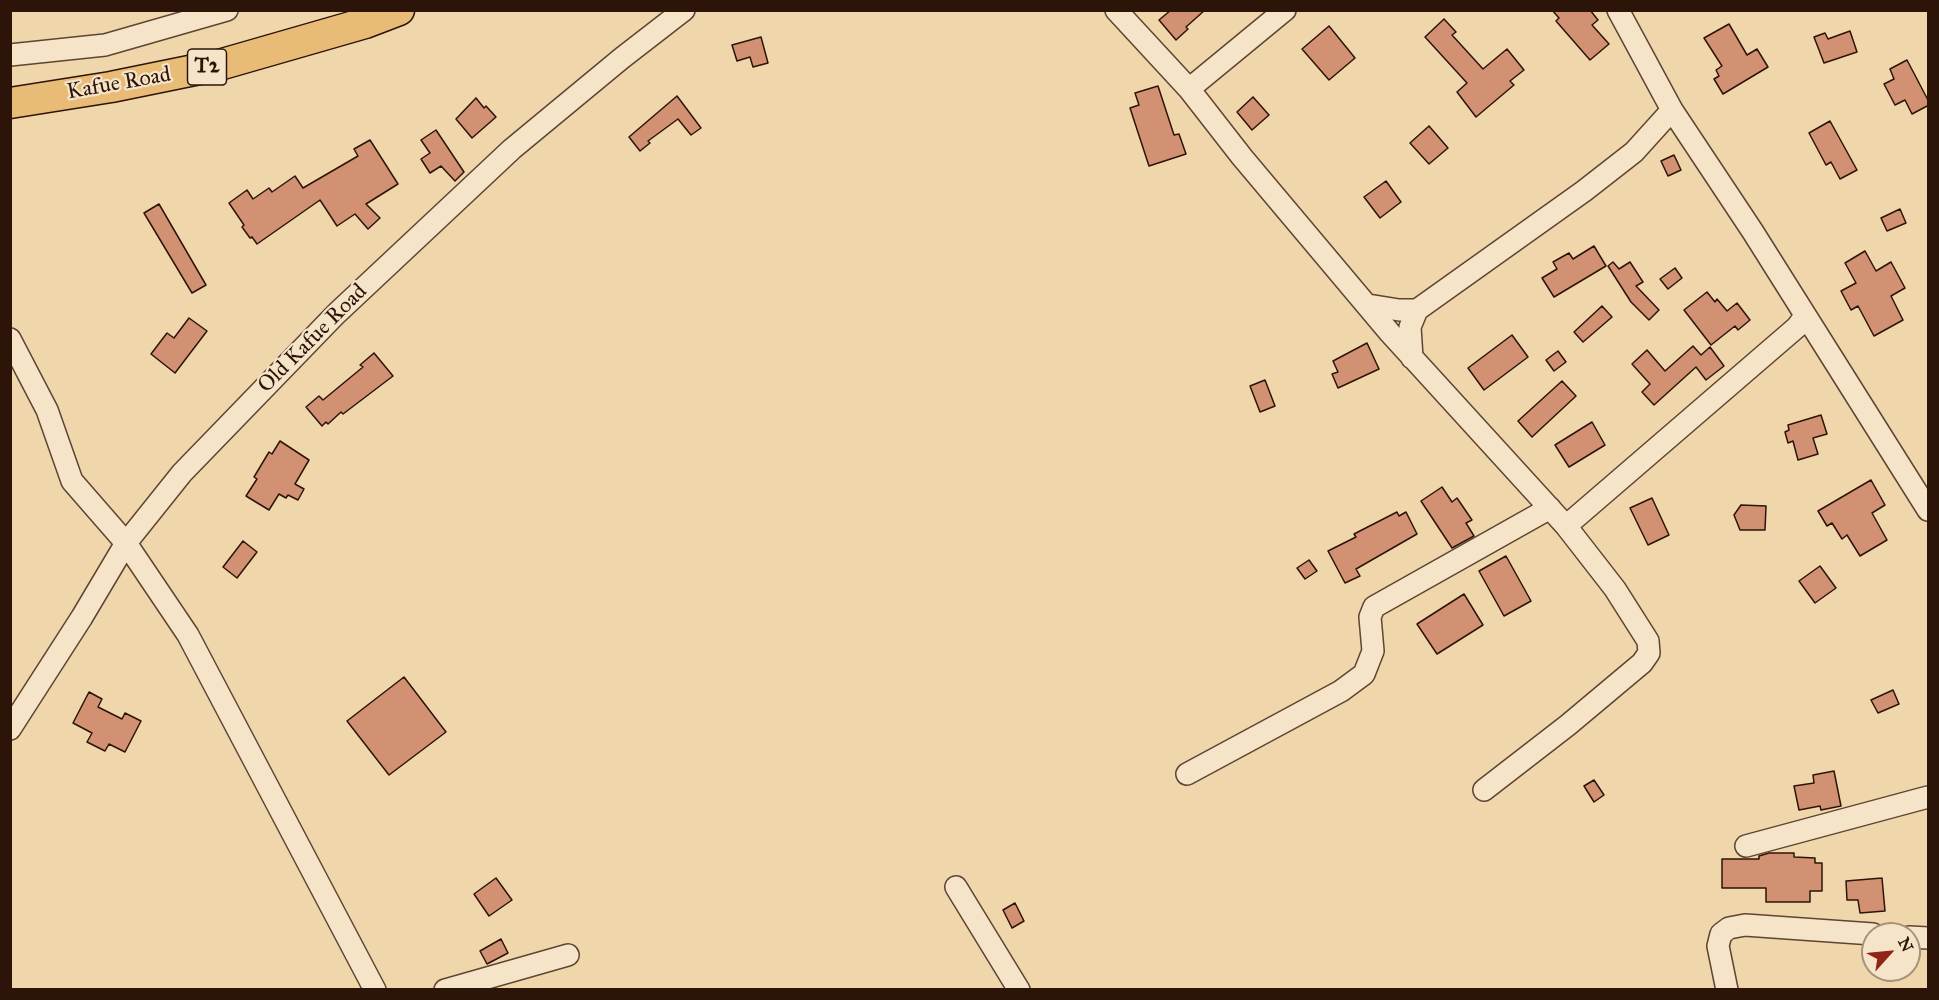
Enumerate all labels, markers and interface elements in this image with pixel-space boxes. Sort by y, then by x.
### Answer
road number: T2 [188,49,226,85]
street label: Kafue Road [65,62,173,106]
street label: Old Kafue Road [253,279,373,399]
north arrow [1861,922,1921,982]
text: N [1894,934,1917,955]

